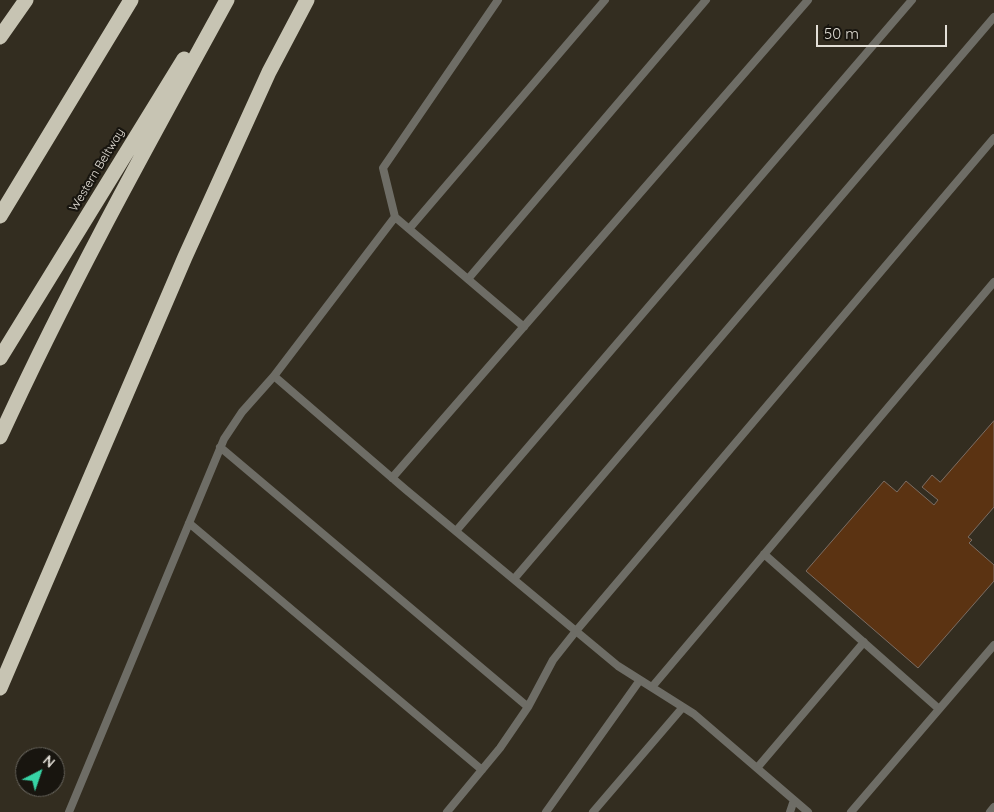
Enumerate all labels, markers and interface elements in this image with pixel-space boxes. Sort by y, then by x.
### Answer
scale bar [819,15,950,47]
text: 50 m [824,24,859,43]
street label: Western Beltway [67,126,127,214]
north arrow [15,747,65,797]
text: N [39,751,59,772]

